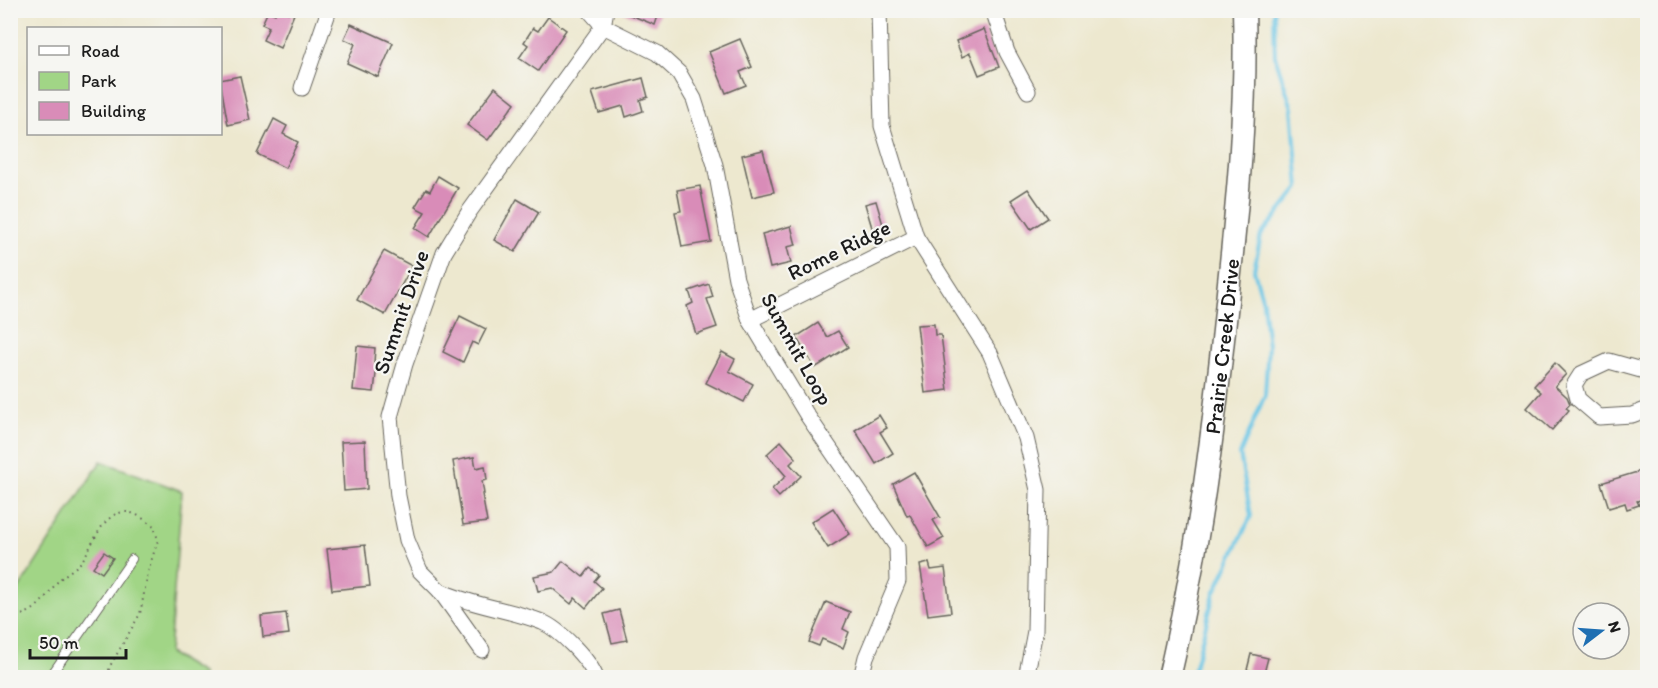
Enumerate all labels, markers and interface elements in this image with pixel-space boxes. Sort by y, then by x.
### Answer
legend [27,27,222,135]
text: Road [81,40,120,62]
text: Park [81,70,116,92]
text: Building [81,100,147,122]
street label: Rome Ridge [783,214,895,286]
street label: Summit Drive [367,247,435,377]
street label: Prairie Creek Drive [1199,257,1245,436]
street label: Summit Loop [755,288,839,410]
north arrow [1571,601,1631,661]
text: N [1604,619,1626,635]
scale bar [30,622,126,660]
text: 50 m [39,632,79,654]

